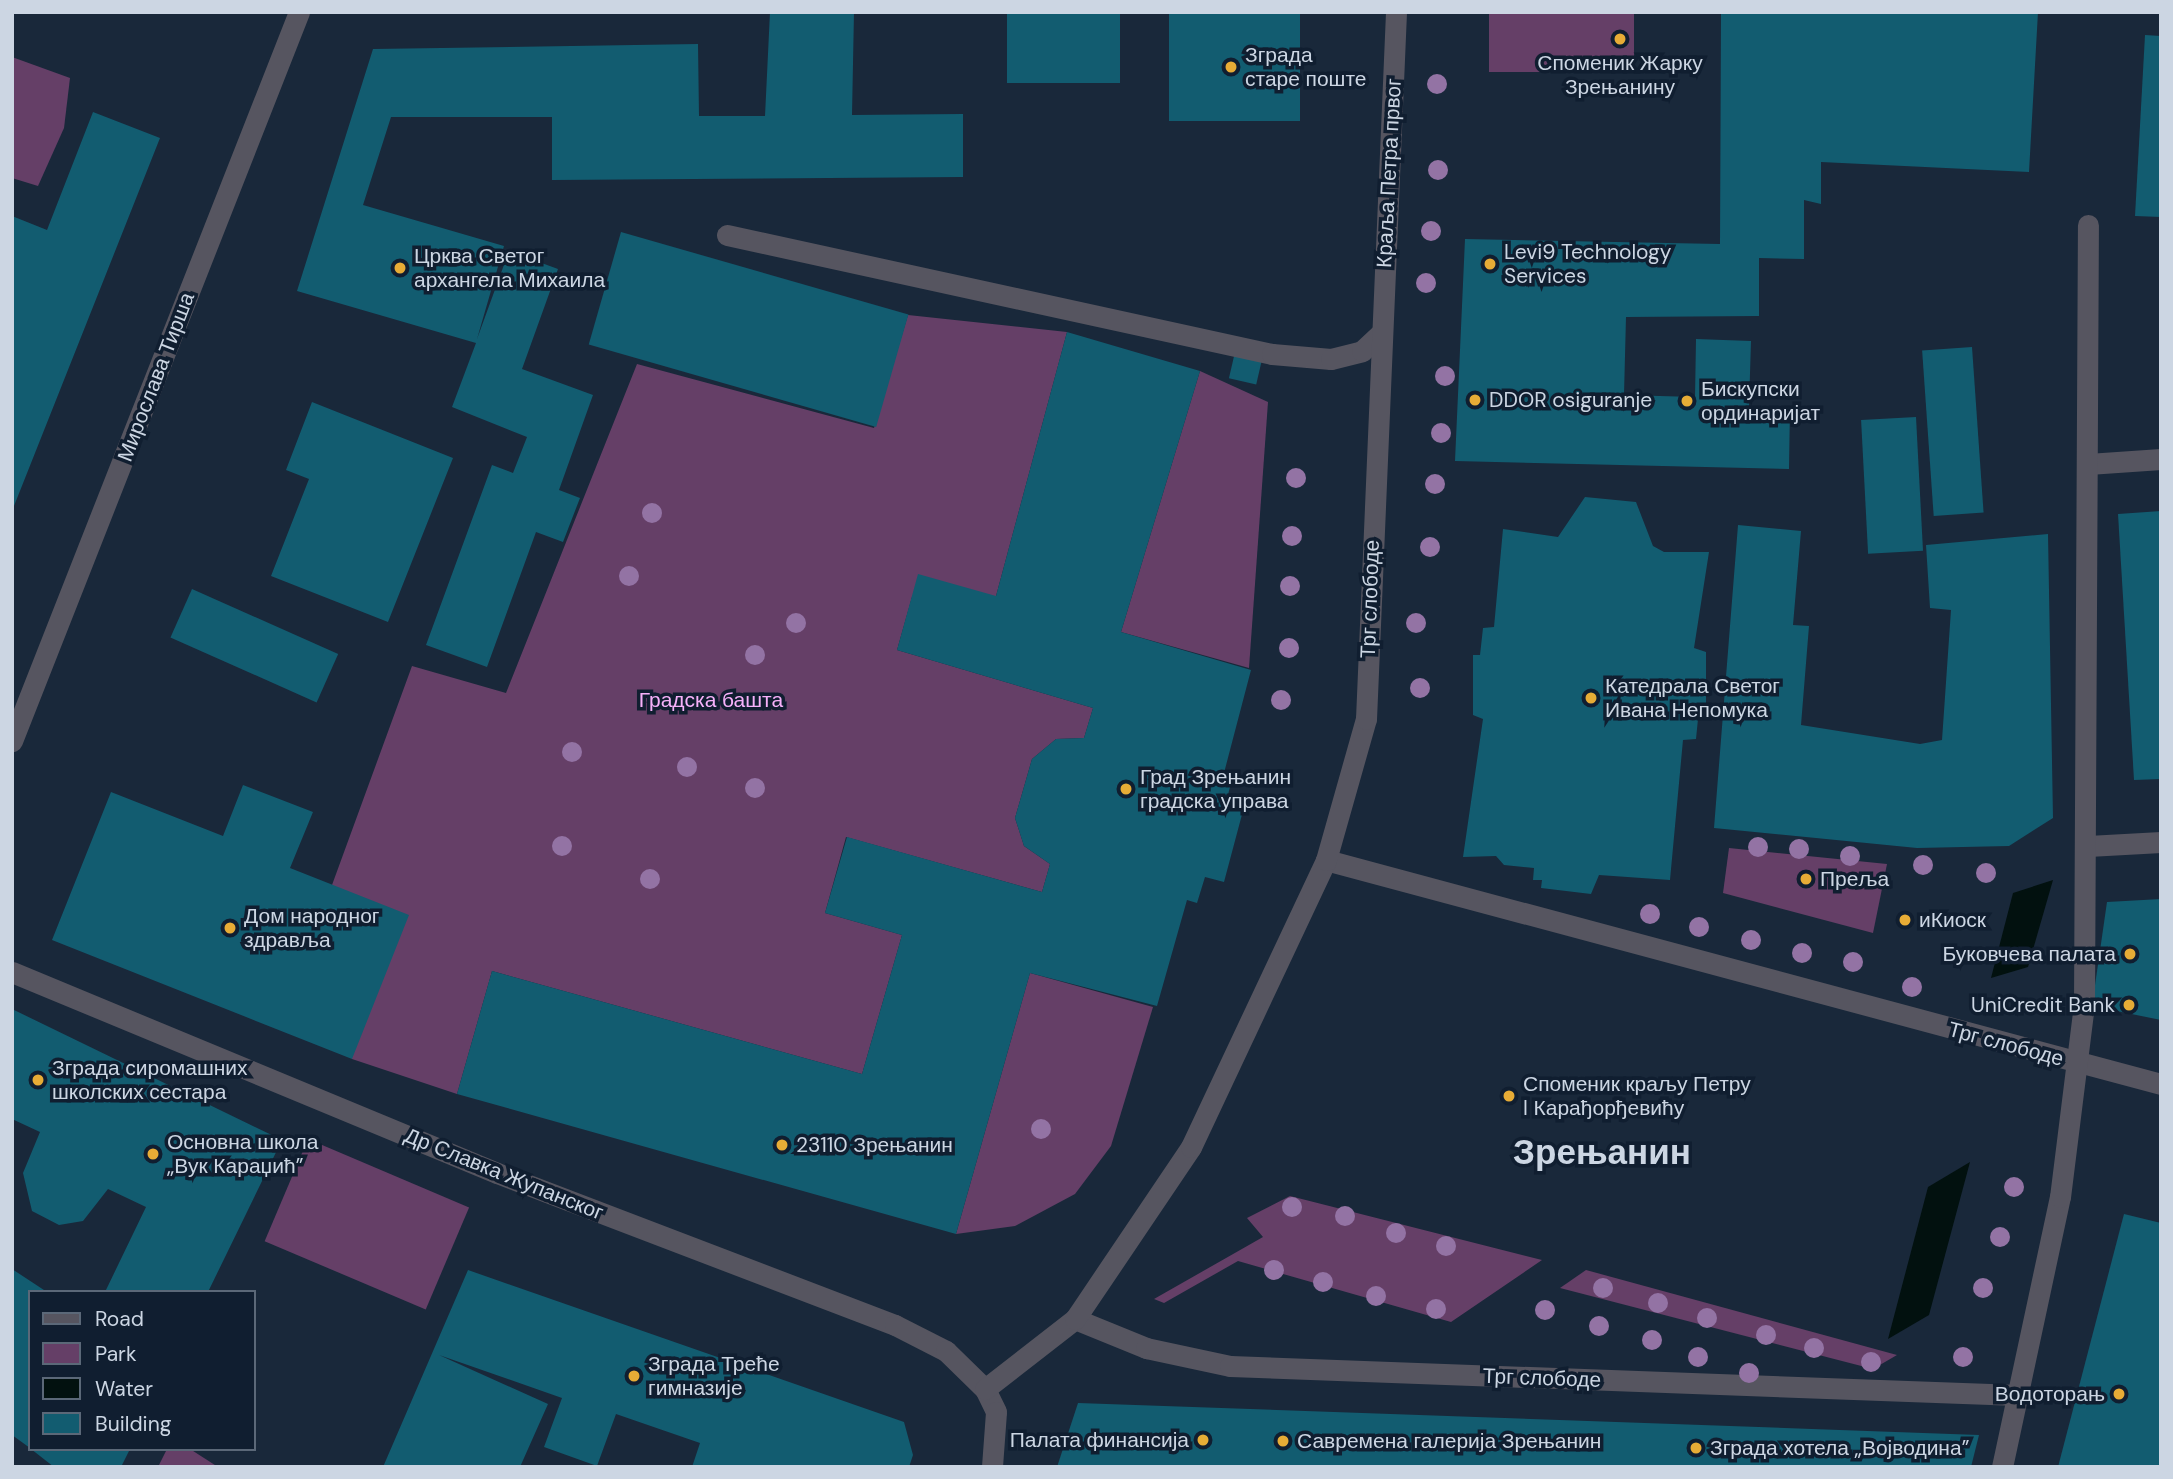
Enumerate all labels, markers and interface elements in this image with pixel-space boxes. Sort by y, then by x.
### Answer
marker: Споменик Жарку Зрењанину [1612,31,1628,47]
place label: Зграда старе поште [1245,42,1366,92]
place label: Споменик Жарку Зрењанину [1537,50,1703,100]
marker: Зграда старе поште [1223,59,1239,75]
street label: Краља Петра првог [1371,78,1407,268]
place label: Levi9 Technology Services [1504,239,1672,289]
place label: Црква Светог архангела Михаила [414,243,605,293]
marker: Levi9 Technology Services [1482,256,1498,272]
marker: Црква Светог архангела Михаила [392,260,408,276]
street label: Мирослава Тирша [112,289,200,465]
place label: Бискупски ординаријат [1701,376,1820,426]
place label: DDOR osiguranje [1489,387,1652,413]
marker: DDOR osiguranje [1467,392,1483,408]
marker: Бискупски ординаријат [1679,393,1695,409]
street label: Трг слободе [1355,539,1385,659]
place label: Катедрала Светог Ивана Непомука [1605,673,1780,723]
park label: Градска башта [639,687,783,713]
marker: Катедрала Светог Ивана Непомука [1583,690,1599,706]
place label: Град Зрењанин градска управа [1140,764,1291,814]
marker: Град Зрењанин градска управа [1118,781,1134,797]
place label: Преља [1820,866,1889,892]
marker: Преља [1798,871,1814,887]
place label: Дом народног здравља [244,903,380,953]
place label: иКиоск [1919,907,1986,933]
marker: иКиоск [1897,912,1913,928]
marker: Дом народног здравља [222,920,238,936]
place label: Буковчева палата [1942,941,2116,967]
marker: Буковчева палата [2122,946,2138,962]
place label: UniCredit Bank [1971,992,2115,1018]
marker: UniCredit Bank [2121,997,2137,1013]
street label: Трг слободе [1946,1017,2066,1071]
place label: Зграда сиромашних школских сестара [52,1055,248,1105]
place label: Споменик краљу Петру I Карађорђевићу [1523,1071,1751,1121]
marker: Зграда сиромашних школских сестара [30,1072,46,1088]
marker: Споменик краљу Петру I Карађорђевићу [1501,1088,1517,1104]
street label: Др Славка Жупанског [401,1123,607,1225]
place label: Основна школа „Вук Караџић” [167,1129,319,1179]
district label: Зрењанин [1513,1131,1691,1173]
place label: 23110 Зрењанин [796,1132,953,1158]
marker: 23110 Зрењанин [774,1137,790,1153]
marker: Основна школа „Вук Караџић” [145,1146,161,1162]
legend [28,1290,256,1451]
text: Road [95,1305,144,1333]
text: Park [95,1340,136,1368]
place label: Зграда Треће гимназије [648,1351,780,1401]
street label: Трг слободе [1482,1363,1602,1393]
marker: Зграда Треће гимназије [626,1368,642,1384]
text: Water [95,1375,153,1403]
place label: Водоторањ [1995,1381,2105,1407]
marker: Водоторањ [2111,1386,2127,1402]
text: Building [95,1410,171,1438]
place label: Палата финансија [1010,1427,1189,1453]
place label: Савремена галерија Зрењанин [1297,1428,1601,1454]
marker: Палата финансија [1195,1432,1211,1448]
marker: Савремена галерија Зрењанин [1275,1433,1291,1449]
place label: Зграда хотела „Војводина” [1710,1435,1969,1461]
marker: Зграда хотела „Војводина” [1688,1440,1704,1456]

